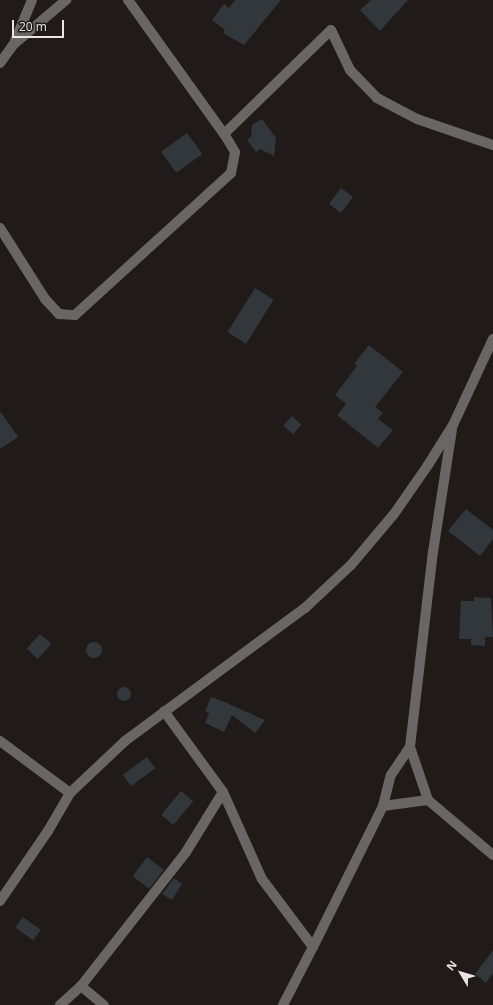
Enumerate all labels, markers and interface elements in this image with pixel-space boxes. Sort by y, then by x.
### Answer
scale bar [14,12,66,38]
text: 20 m [19,18,47,35]
north arrow [441,953,481,993]
text: N [442,957,460,973]

